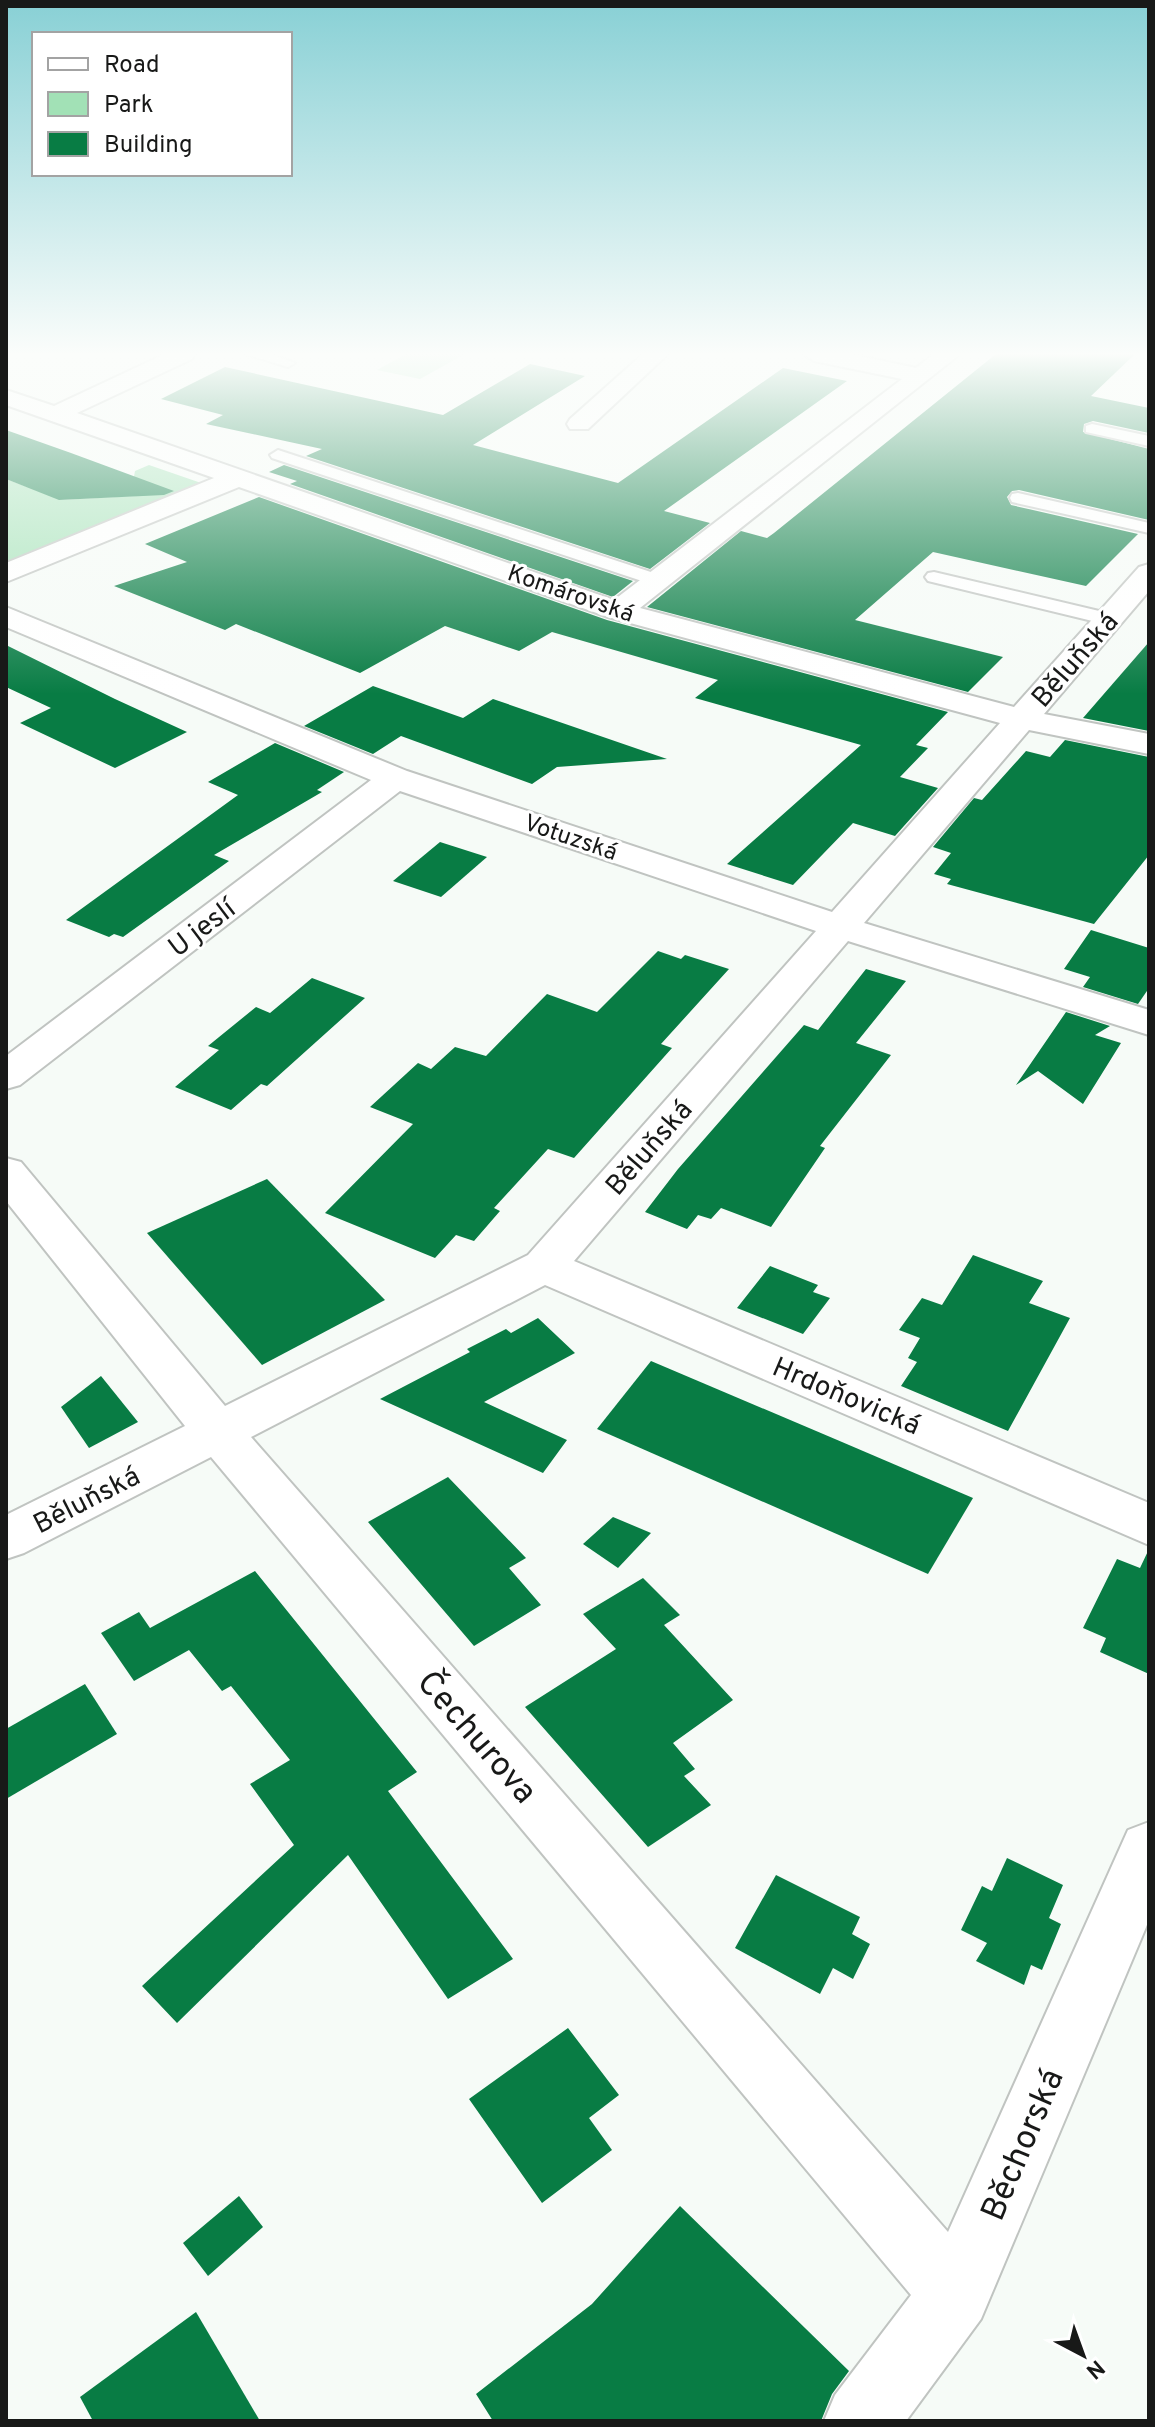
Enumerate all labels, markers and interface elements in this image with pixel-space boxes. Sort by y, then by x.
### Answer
legend [32,32,292,176]
text: Road [104,51,160,81]
text: Park [104,91,154,121]
text: Building [104,131,193,161]
street label: Komárovská [503,559,638,631]
street label: Běluňská [1025,606,1128,716]
street label: Votuzská [520,809,621,869]
street label: U jeslí [162,891,246,966]
street label: Běluňská [599,1094,702,1204]
street label: Hrdoňovická [766,1350,925,1445]
street label: Běluňská [28,1459,147,1544]
street label: Čechurova [406,1662,546,1814]
street label: Běchorská [973,2063,1075,2228]
north arrow [1043,2315,1123,2395]
text: N [1080,2353,1109,2384]

